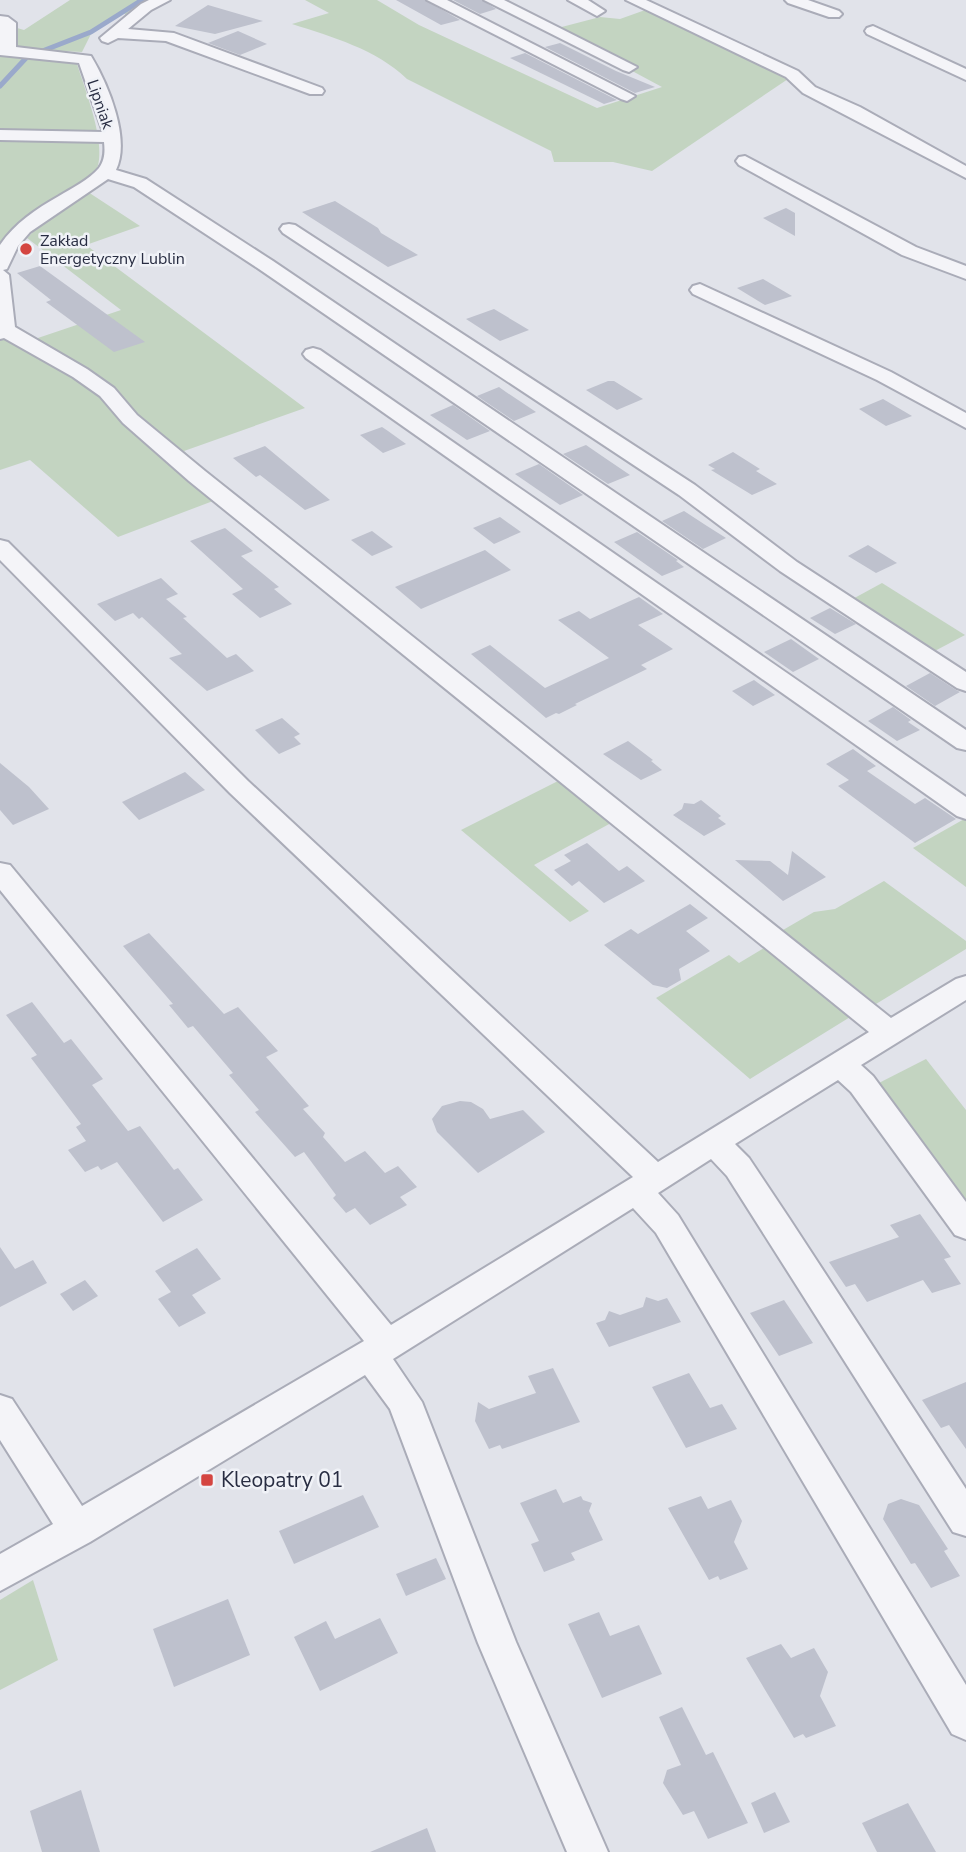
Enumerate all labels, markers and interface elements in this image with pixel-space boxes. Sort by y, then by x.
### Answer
street label: Lipniak [81,77,119,133]
place label: Zakład Energetyczny Lublin [40,230,185,270]
marker: Zakład Energetyczny Lublin [18,241,34,257]
place label: Kleopatry 01 [221,1466,343,1494]
marker: Kleopatry 01 [199,1472,215,1488]

